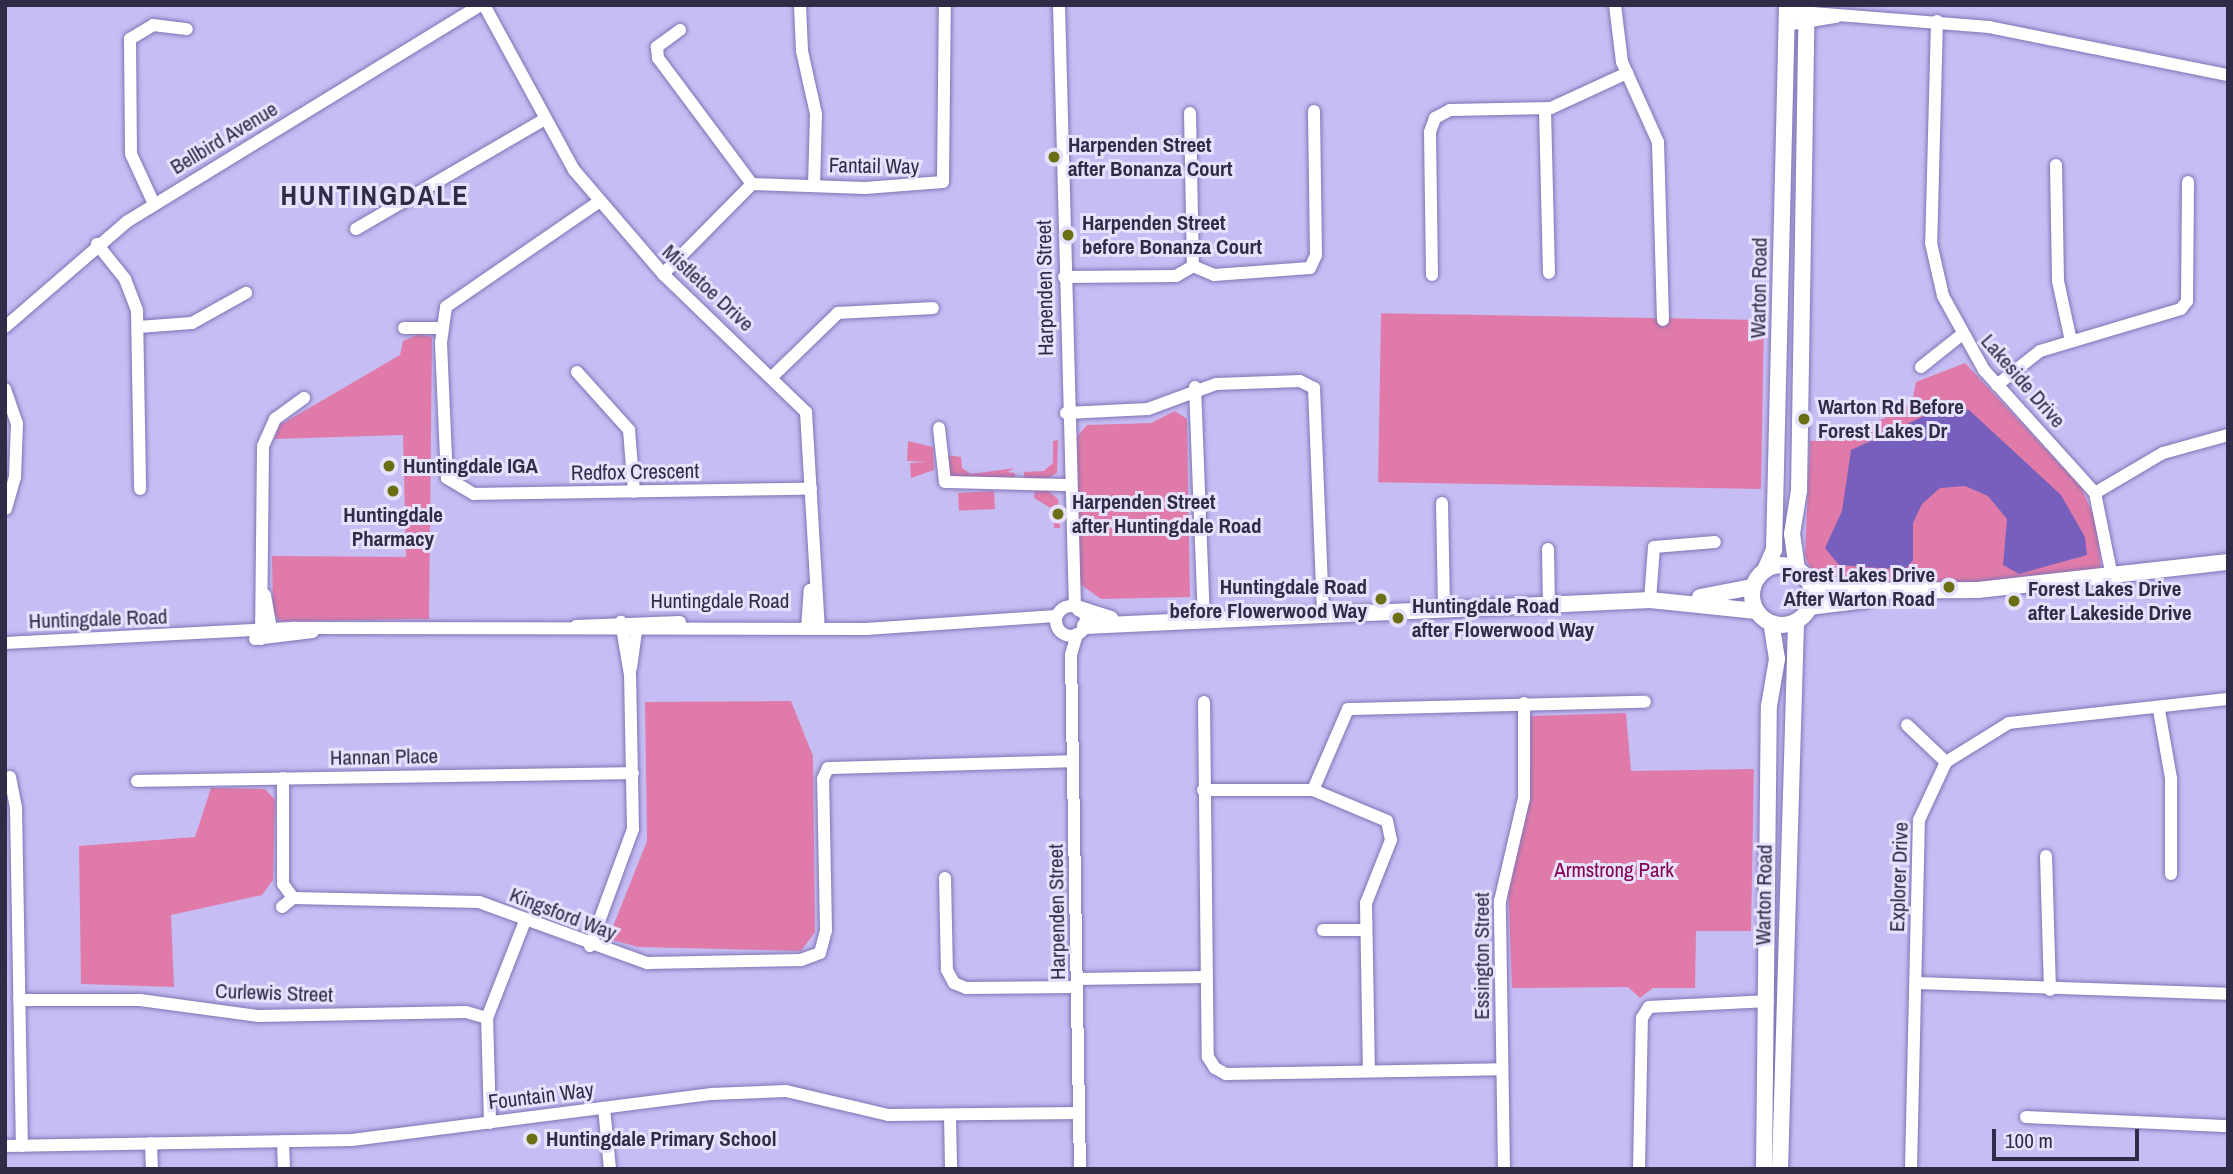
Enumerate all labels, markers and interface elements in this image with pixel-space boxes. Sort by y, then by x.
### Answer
street label: Bellbird Avenue [166,96,282,180]
place label: Harpenden Street after Bonanza Court [1068,132,1233,182]
marker: Harpenden Street after Bonanza Court [1046,149,1062,165]
street label: Fantail Way [829,153,919,179]
district label: HUNTINGDALE [282,178,468,212]
place label: Harpenden Street before Bonanza Court [1082,210,1262,260]
street label: Harpenden Street [1031,220,1059,356]
marker: Harpenden Street before Bonanza Court [1060,227,1076,243]
street label: Warton Road [1746,237,1772,339]
street label: Mistletoe Drive [657,239,759,337]
street label: Lakeside Drive [1975,329,2071,433]
place label: Warton Rd Before Forest Lakes Dr [1818,394,1964,444]
marker: Warton Rd Before Forest Lakes Dr [1796,411,1812,427]
place label: Huntingdale IGA [403,453,538,479]
marker: Huntingdale IGA [381,458,397,474]
street label: Redfox Crescent [571,458,699,486]
marker: Huntingdale Pharmacy [385,483,401,499]
place label: Harpenden Street after Huntingdale Road [1072,489,1261,539]
place label: Huntingdale Pharmacy [343,502,443,552]
marker: Harpenden Street after Huntingdale Road [1050,506,1066,522]
place label: Forest Lakes Drive After Warton Road [1782,562,1935,612]
place label: Huntingdale Road before Flowerwood Way [1170,574,1367,624]
place label: Forest Lakes Drive after Lakeside Drive [2028,576,2192,626]
marker: Forest Lakes Drive After Warton Road [1941,579,1957,595]
street label: Huntingdale Road [651,588,789,614]
marker: Huntingdale Road before Flowerwood Way [1373,591,1389,607]
place label: Huntingdale Road after Flowerwood Way [1412,593,1594,643]
marker: Forest Lakes Drive after Lakeside Drive [2006,593,2022,609]
street label: Huntingdale Road [28,604,168,634]
marker: Huntingdale Road after Flowerwood Way [1390,610,1406,626]
street label: Hannan Place [330,743,438,771]
street label: Explorer Drive [1884,822,1914,932]
street label: Harpenden Street [1043,844,1071,980]
street label: Warton Road [1751,844,1777,946]
park label: Armstrong Park [1554,857,1674,883]
street label: Kingsford Way [506,882,620,946]
street label: Essington Street [1469,892,1495,1020]
street label: Curlewis Street [215,978,333,1008]
street label: Fountain Way [487,1077,595,1115]
scale bar [1995,1114,2142,1158]
place label: Huntingdale Primary School [546,1126,777,1152]
text: 100 m [2005,1126,2053,1155]
marker: Huntingdale Primary School [524,1131,540,1147]

